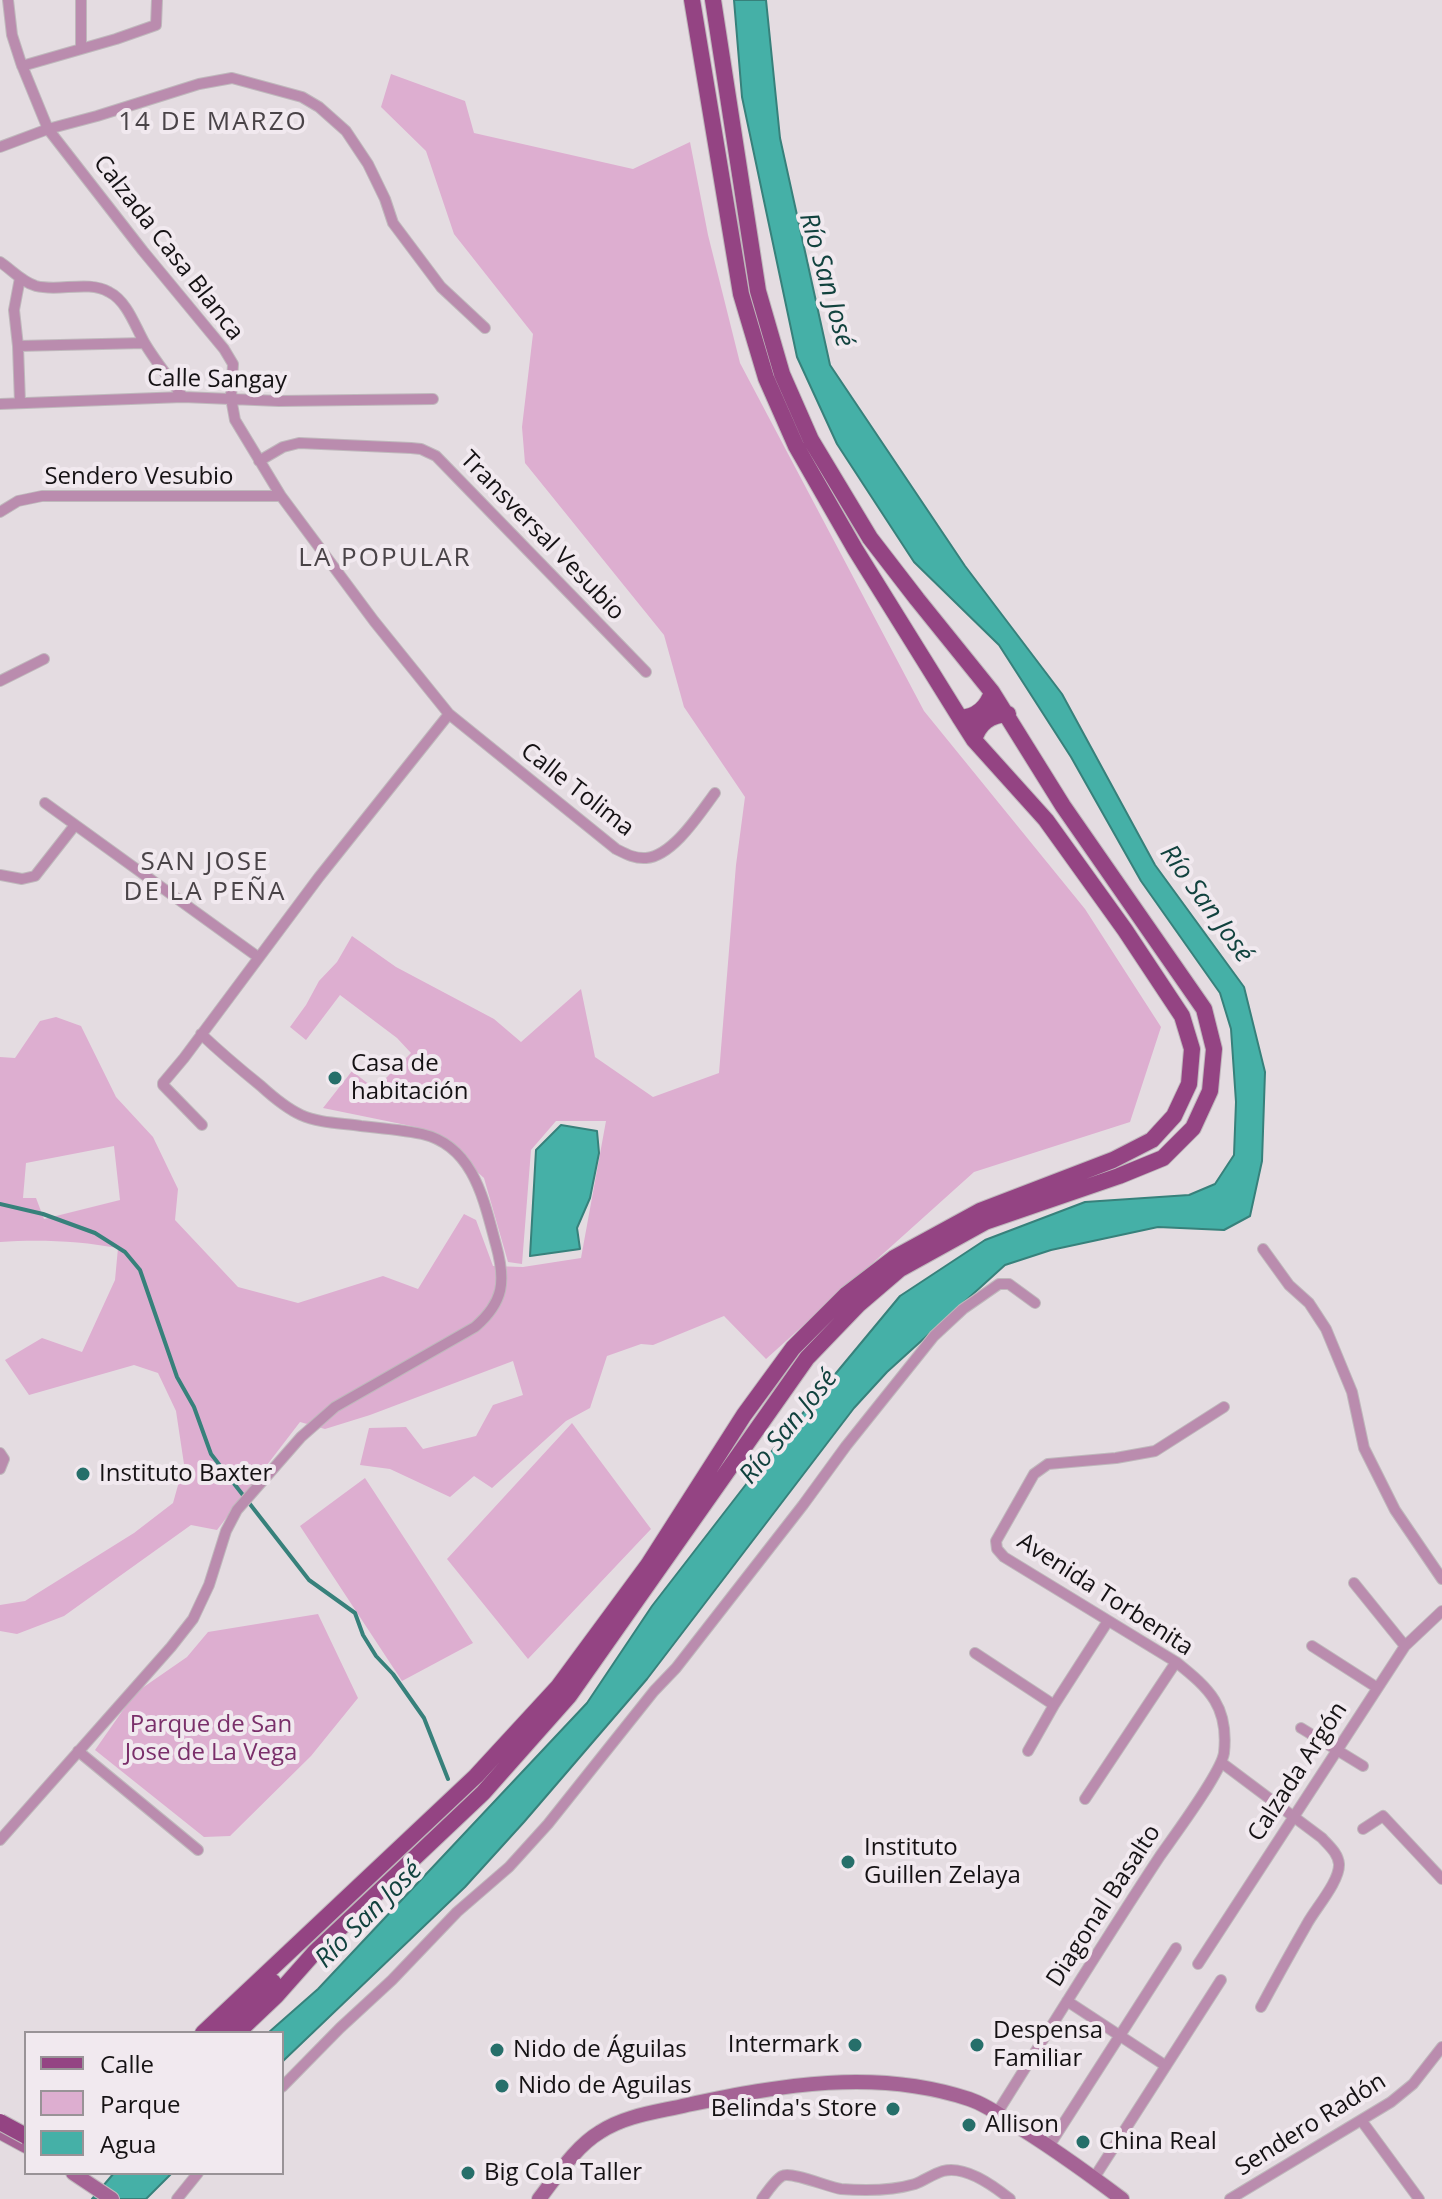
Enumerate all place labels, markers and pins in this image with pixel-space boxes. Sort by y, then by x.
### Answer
place label: Casa de habitación [351,1050,468,1106]
marker: Casa de habitación [326,1069,344,1087]
place label: Instituto Baxter [99,1460,272,1488]
marker: Instituto Baxter [74,1465,92,1483]
place label: Instituto Guillen Zelaya [864,1834,1021,1890]
marker: Instituto Guillen Zelaya [839,1853,857,1871]
place label: Despensa Familiar [993,2017,1103,2073]
place label: Intermark [728,2031,839,2059]
place label: Nido de Águilas [513,2036,687,2064]
marker: Intermark [846,2036,864,2054]
marker: Despensa Familiar [968,2036,986,2054]
marker: Nido de Águilas [488,2041,506,2059]
place label: Nido de Aguilas [518,2072,692,2100]
marker: Nido de Aguilas [493,2077,511,2095]
place label: Belinda's Store [711,2095,877,2123]
marker: Belinda's Store [884,2100,902,2118]
place label: Allison [985,2111,1059,2139]
marker: Allison [960,2116,978,2134]
place label: China Real [1099,2128,1217,2156]
marker: China Real [1074,2133,1092,2151]
place label: Big Cola Taller [484,2159,642,2187]
marker: Big Cola Taller [459,2164,477,2182]

